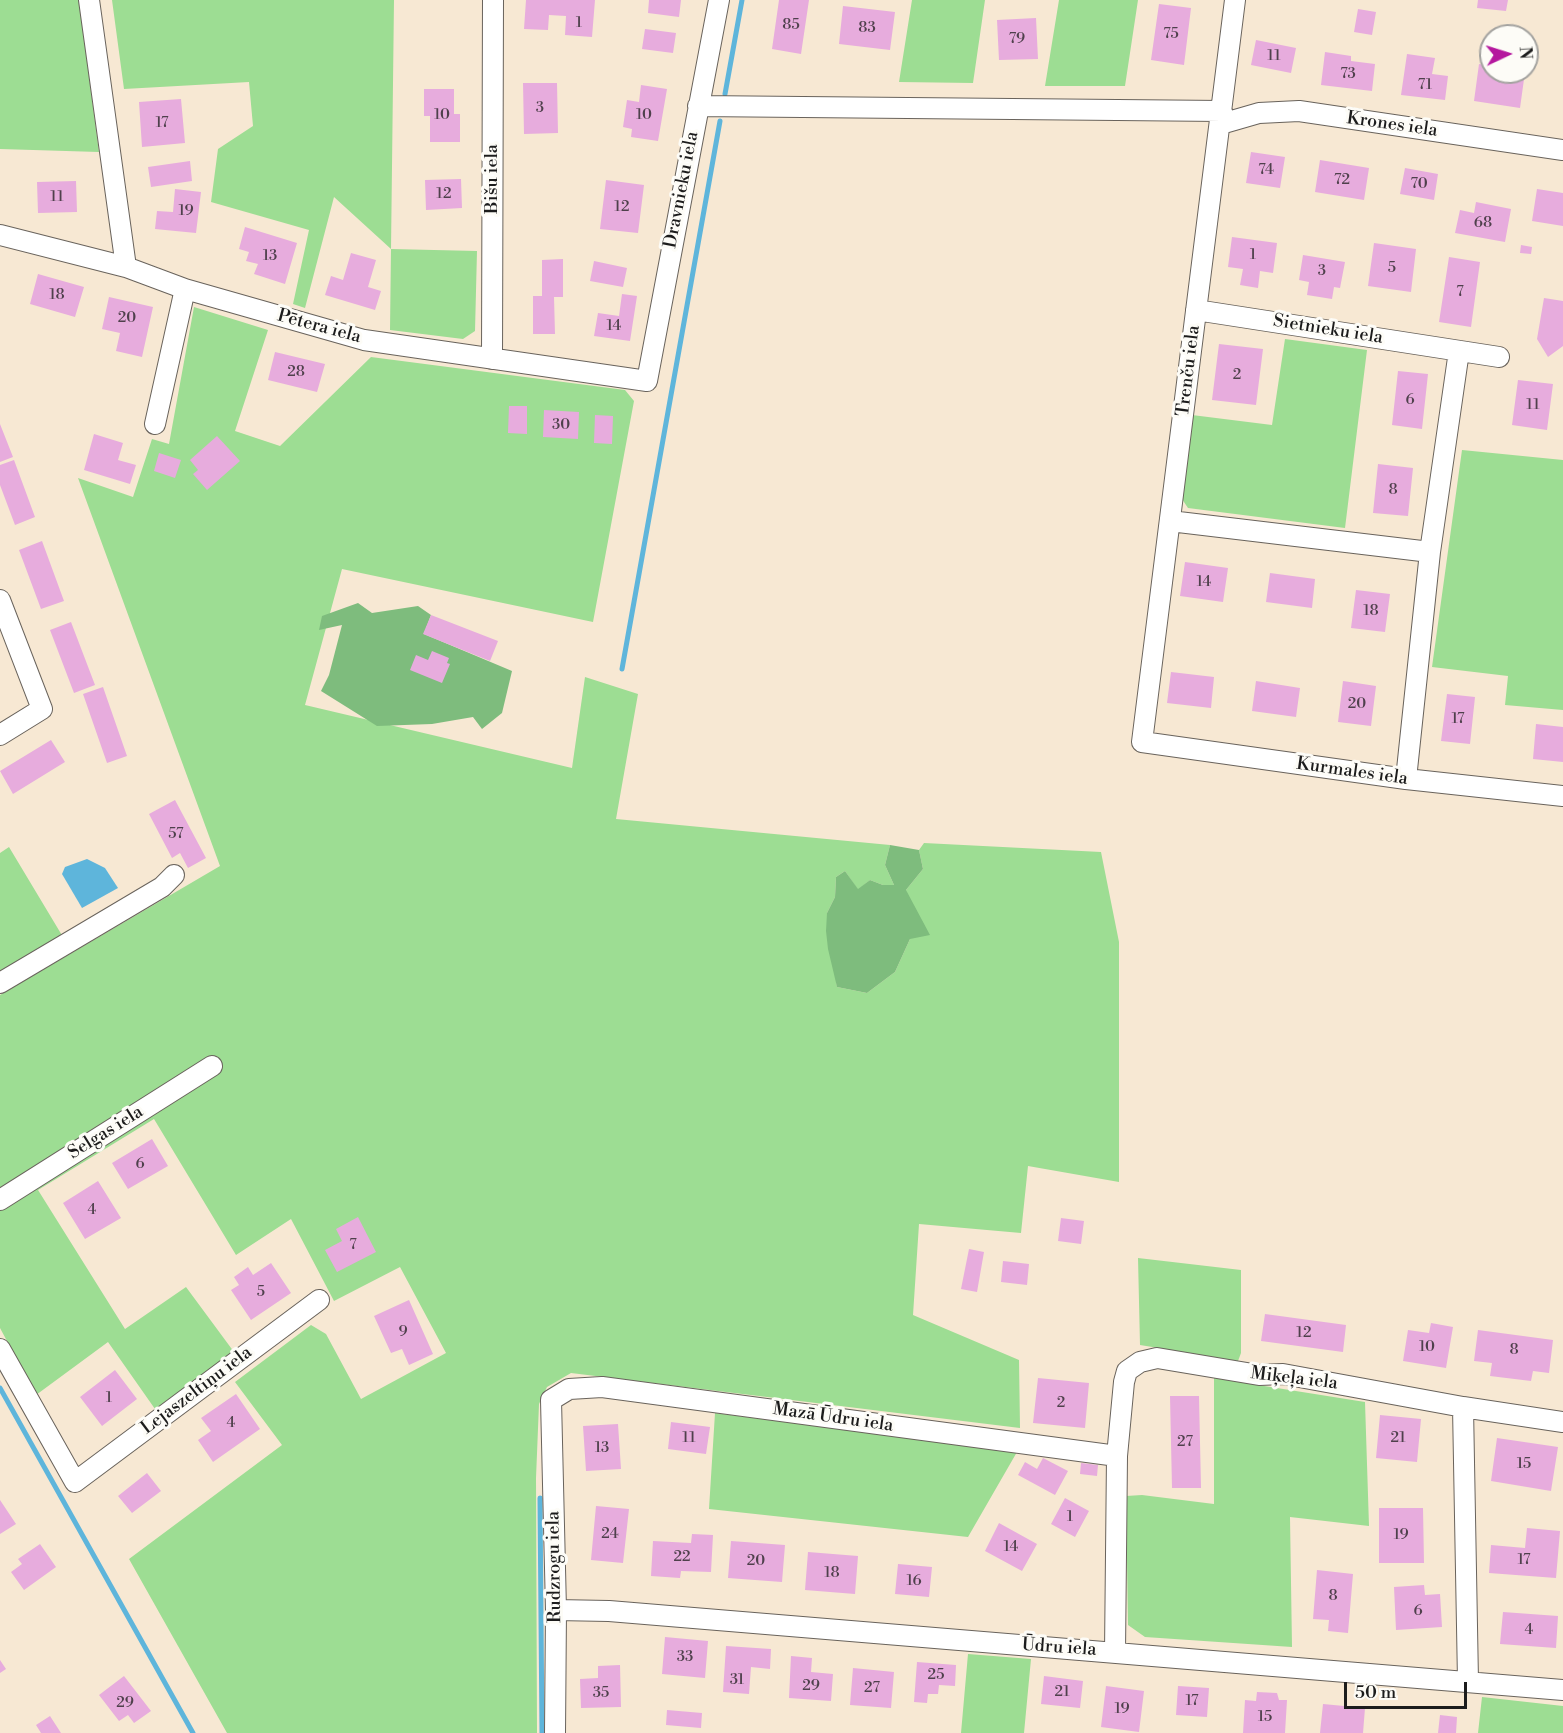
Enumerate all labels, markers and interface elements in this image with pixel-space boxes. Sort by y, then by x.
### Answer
house number: 1 [576,14,582,32]
house number: 85 [782,16,800,34]
house number: 83 [858,19,876,37]
north arrow [1479,24,1539,84]
house number: 75 [1163,25,1179,43]
house number: 79 [1009,30,1025,48]
text: N [1515,46,1535,60]
house number: 11 [1267,47,1281,65]
house number: 73 [1340,65,1356,83]
house number: 71 [1418,76,1432,94]
house number: 3 [536,99,544,117]
house number: 10 [434,106,450,124]
house number: 10 [636,106,652,124]
street label: Krones iela [1345,108,1439,142]
house number: 17 [155,114,169,132]
street label: Dravnieku iela [660,130,704,250]
street label: Bišu iela [482,144,504,214]
house number: 74 [1258,161,1274,179]
house number: 72 [1334,171,1350,189]
house number: 70 [1410,175,1428,193]
house number: 12 [436,185,452,203]
house number: 11 [50,188,64,206]
house number: 12 [614,198,630,216]
house number: 19 [178,202,194,220]
house number: 68 [1474,214,1492,232]
house number: 1 [1250,246,1256,264]
house number: 13 [263,247,277,265]
house number: 5 [1388,259,1396,277]
house number: 3 [1318,262,1326,280]
house number: 7 [1456,283,1464,301]
house number: 18 [49,286,65,304]
street label: Pētera iela [275,305,363,349]
house number: 20 [118,309,136,327]
street label: Sietnieku iela [1272,311,1384,349]
house number: 14 [607,317,621,335]
street label: Trenču iela [1173,324,1205,418]
house number: 28 [287,363,305,381]
house number: 2 [1233,366,1241,384]
house number: 6 [1405,391,1415,409]
house number: 11 [1526,396,1540,414]
house number: 30 [552,416,570,434]
house number: 8 [1388,481,1398,499]
house number: 14 [1197,573,1211,591]
house number: 18 [1363,602,1379,620]
house number: 20 [1348,695,1366,713]
house number: 17 [1451,710,1465,728]
street label: Kurmales iela [1295,754,1409,790]
house number: 57 [168,825,184,843]
street label: Selgas iela [65,1102,147,1164]
house number: 6 [135,1155,145,1173]
house number: 4 [88,1201,96,1219]
house number: 7 [349,1236,357,1254]
house number: 5 [257,1283,265,1301]
house number: 9 [398,1323,408,1341]
house number: 12 [1296,1324,1312,1342]
house number: 10 [1419,1338,1435,1356]
house number: 8 [1509,1341,1519,1359]
street label: Lejaszeltiņu iela [137,1342,257,1440]
street label: Miķeļa iela [1249,1363,1339,1395]
house number: 1 [106,1389,112,1407]
house number: 2 [1057,1394,1065,1412]
street label: Mazā Ūdru iela [771,1399,895,1437]
house number: 4 [227,1414,235,1432]
house number: 11 [682,1429,696,1447]
house number: 21 [1390,1429,1406,1447]
house number: 27 [1177,1433,1193,1451]
house number: 13 [595,1439,609,1457]
house number: 15 [1517,1455,1531,1473]
house number: 1 [1067,1508,1073,1526]
street label: Rudzrogu iela [543,1511,567,1623]
house number: 24 [601,1525,619,1543]
house number: 19 [1393,1526,1409,1544]
house number: 14 [1004,1538,1018,1556]
house number: 22 [673,1548,691,1566]
house number: 17 [1517,1551,1531,1569]
house number: 20 [747,1552,765,1570]
house number: 18 [824,1564,840,1582]
house number: 16 [906,1572,922,1590]
house number: 8 [1328,1587,1338,1605]
house number: 6 [1413,1602,1423,1620]
house number: 4 [1525,1621,1533,1639]
street label: Ūdru iela [1021,1635,1097,1661]
house number: 33 [677,1648,693,1666]
house number: 25 [928,1666,944,1684]
scale bar [1347,1670,1470,1708]
house number: 31 [730,1671,744,1689]
house number: 29 [802,1677,820,1695]
house number: 27 [864,1679,880,1697]
text: 50 m [1355,1681,1396,1704]
house number: 21 [1054,1683,1070,1701]
house number: 35 [593,1684,609,1702]
house number: 17 [1185,1692,1199,1710]
house number: 29 [116,1694,134,1712]
house number: 19 [1114,1700,1130,1718]
house number: 15 [1258,1708,1272,1726]

